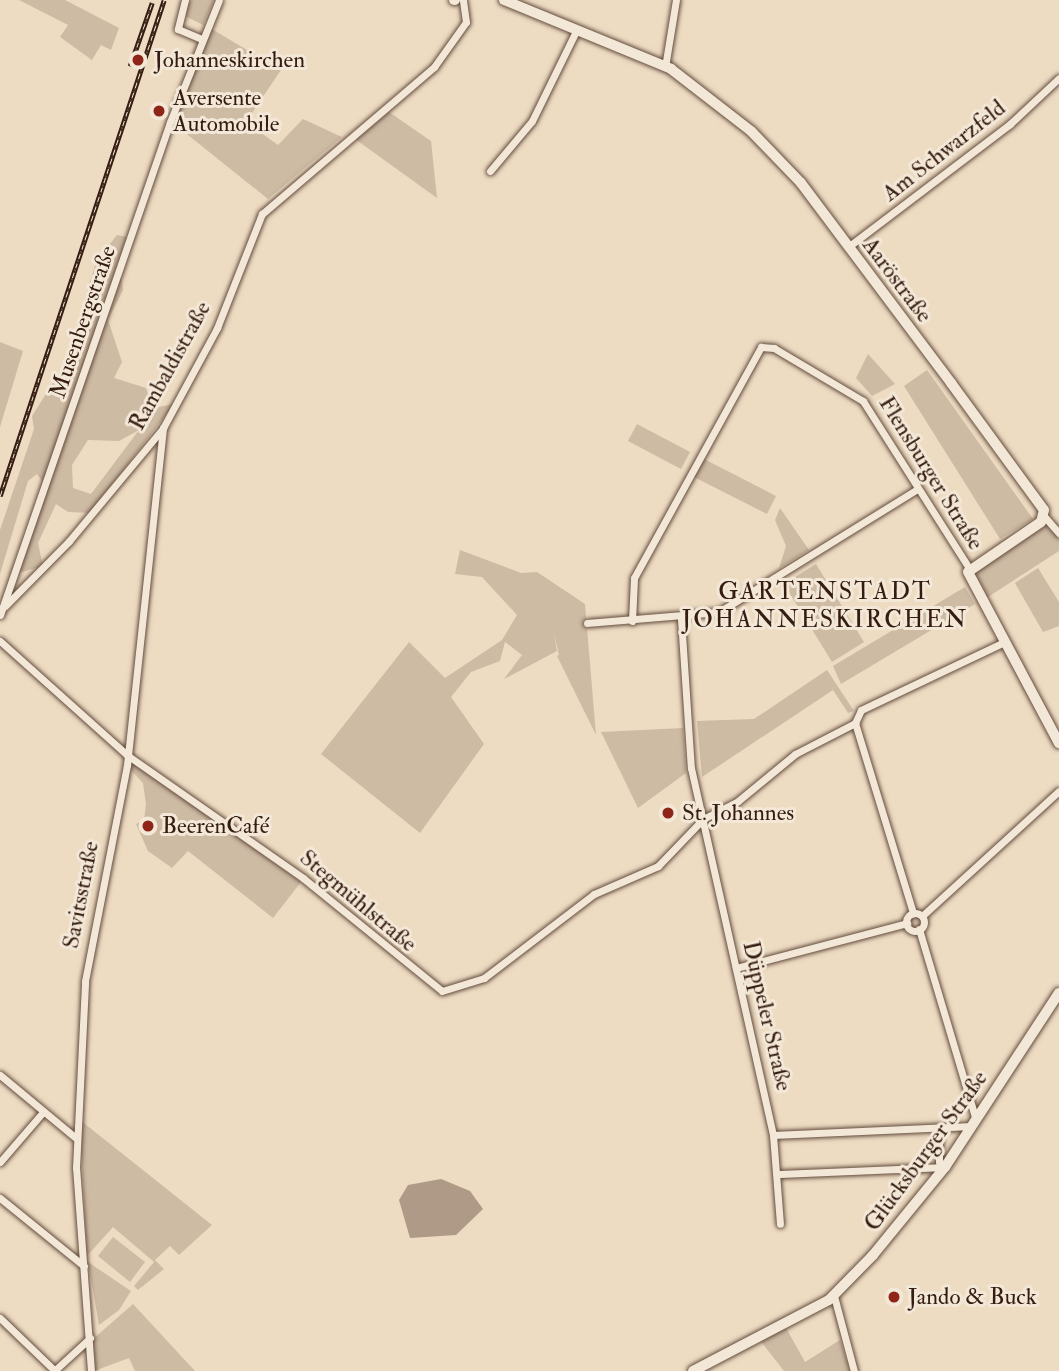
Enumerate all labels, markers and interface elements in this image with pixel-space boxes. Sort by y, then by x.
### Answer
place label: Johanneskirchen [154,46,305,74]
marker: Johanneskirchen [128,50,148,70]
place label: Aversente Automobile [173,84,279,138]
street label: Am Schwarzfeld [877,94,1011,208]
marker: Aversente Automobile [151,103,167,119]
street label: Aaröstraße [856,232,938,328]
street label: Musenbergstraße [44,242,122,402]
street label: Rambaldistraße [123,297,217,435]
street label: Flensburger Straße [873,391,989,555]
district label: GARTENSTADT JOHANNESKIRCHEN [684,578,966,634]
place label: St. Johannes [682,799,794,827]
marker: St. Johannes [660,805,676,821]
place label: BeerenCafé [162,812,269,840]
marker: BeerenCafé [140,818,156,834]
street label: Savitsstraße [57,839,105,951]
street label: Stegmühlstraße [294,844,422,958]
street label: Düppeler Straße [736,939,798,1093]
street label: Glücksburger Straße [859,1066,993,1236]
place label: Jando & Buck [908,1283,1037,1311]
marker: Jando & Buck [886,1289,902,1305]

